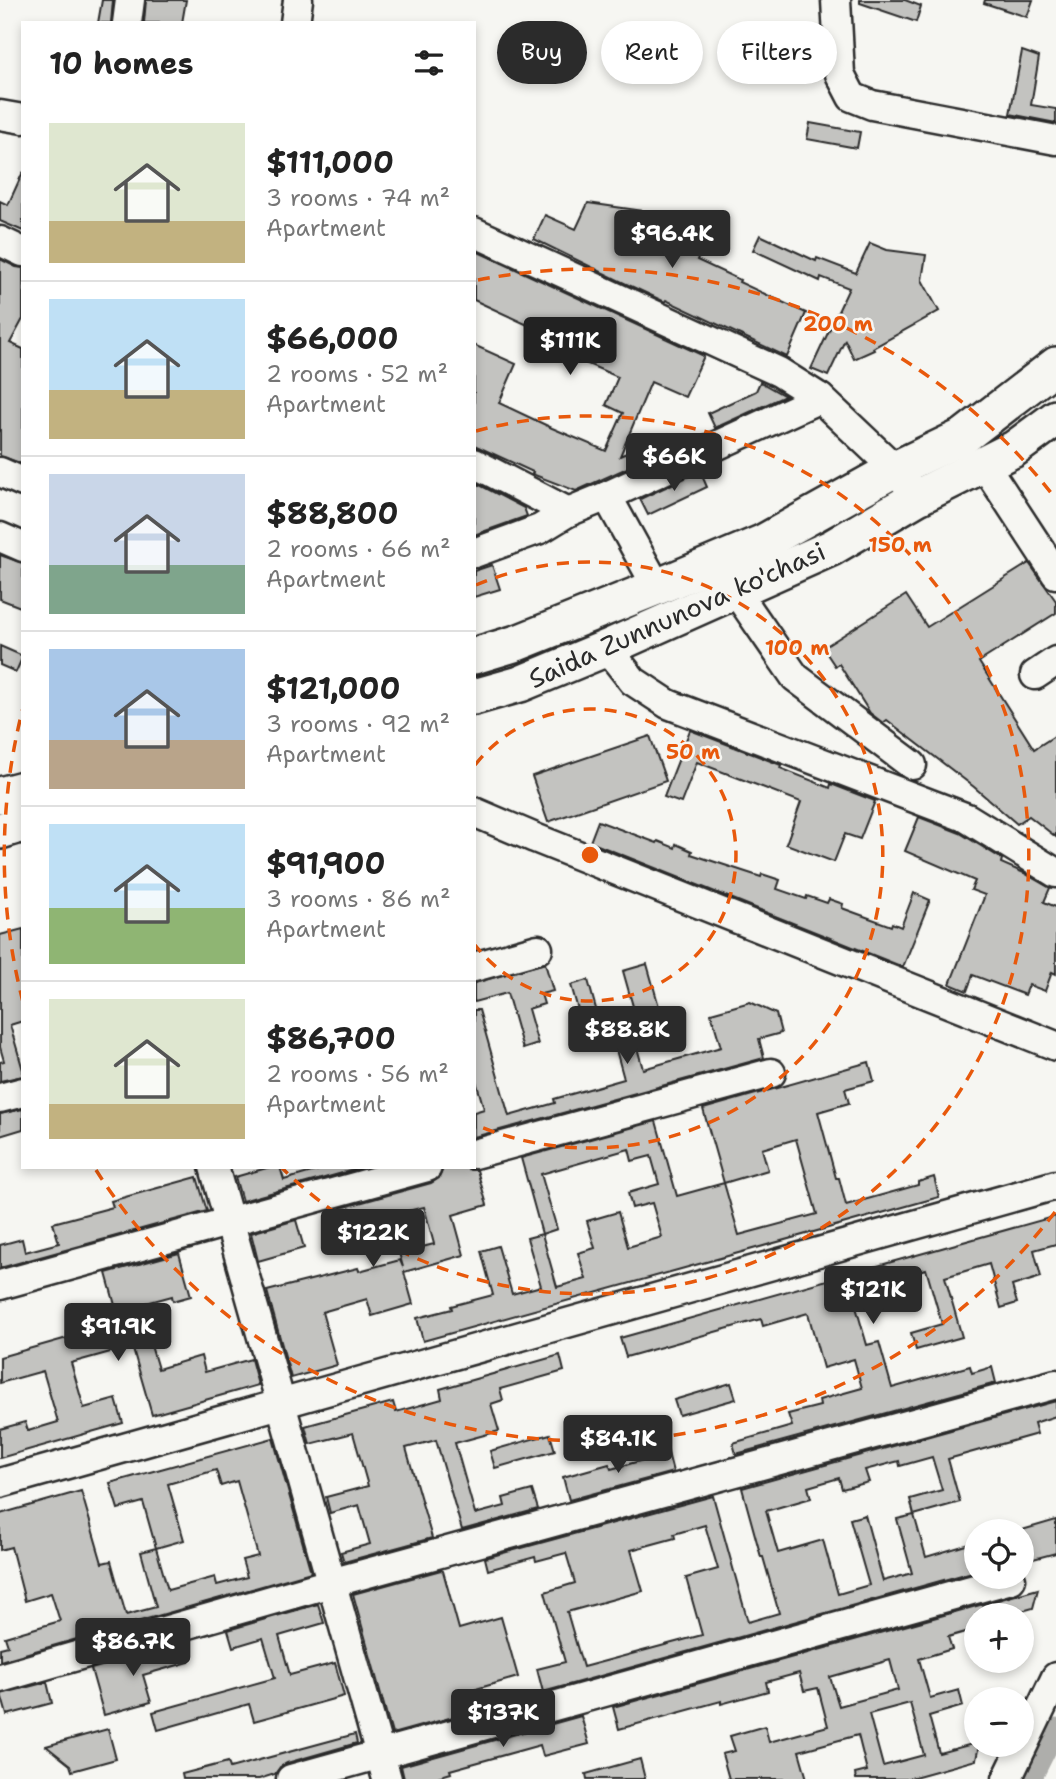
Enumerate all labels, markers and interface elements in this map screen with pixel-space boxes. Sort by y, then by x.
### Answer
chip: Buy [497,21,587,84]
chip: Rent [601,21,703,84]
chip: Filters [717,21,837,84]
text: 10 homes [49,43,194,84]
icon: filters [410,44,448,82]
text: $111,000 [266,142,394,183]
icon: home [105,151,189,235]
text: 3 rooms · 74 m² [266,183,450,213]
pin: $96.4K [615,210,729,270]
text: Apartment [266,213,386,243]
text: $96.4K [630,218,714,248]
text: 200 m [803,310,873,338]
text: $66,000 [266,318,398,359]
pin: $111K [521,318,619,377]
text: $111K [540,325,600,355]
icon: home [105,327,189,411]
text: 2 rooms · 52 m² [266,359,448,389]
text: Apartment [266,389,386,419]
pin: $66K [633,434,715,493]
text: $66K [642,441,706,471]
text: $88,800 [266,493,398,534]
icon: home [105,502,189,586]
text: 150 m [868,531,932,559]
street label: Saida Zunnunova ko'chasi [523,533,831,696]
text: 2 rooms · 66 m² [266,534,451,564]
text: Apartment [266,564,386,594]
text: 100 m [765,634,829,662]
text: $121,000 [266,668,400,709]
icon: home [105,677,189,761]
text: 3 rooms · 92 m² [266,709,450,739]
text: 50 m [666,738,720,766]
text: Apartment [266,739,386,769]
text: $91,900 [266,843,385,884]
centre of rings [578,843,602,867]
icon: home [105,852,189,936]
text: 3 rooms · 86 m² [266,884,451,914]
text: Apartment [266,914,386,944]
pin: $88.8K [570,1006,684,1066]
text: $88.8K [584,1014,670,1044]
text: $86,700 [266,1018,396,1059]
icon: home [105,1027,189,1111]
text: 2 rooms · 56 m² [266,1059,449,1089]
text: Apartment [266,1089,386,1119]
pin: $122K [324,1210,422,1269]
text: $122K [337,1217,409,1247]
pin: $121K [824,1266,922,1326]
text: $121K [840,1274,906,1304]
pin: $91.9K [61,1304,175,1363]
text: $91.9K [80,1311,156,1341]
pin: $84.1K [561,1416,675,1475]
text: $84.1K [579,1423,657,1453]
map controls [964,1519,1034,1757]
button: locate [964,1519,1034,1589]
button: + [964,1603,1034,1673]
pin: $86.7K [76,1618,190,1678]
text: $86.7K [91,1626,175,1656]
button: − [964,1687,1034,1757]
pin: $137K [454,1690,552,1749]
text: $137K [467,1697,539,1727]

